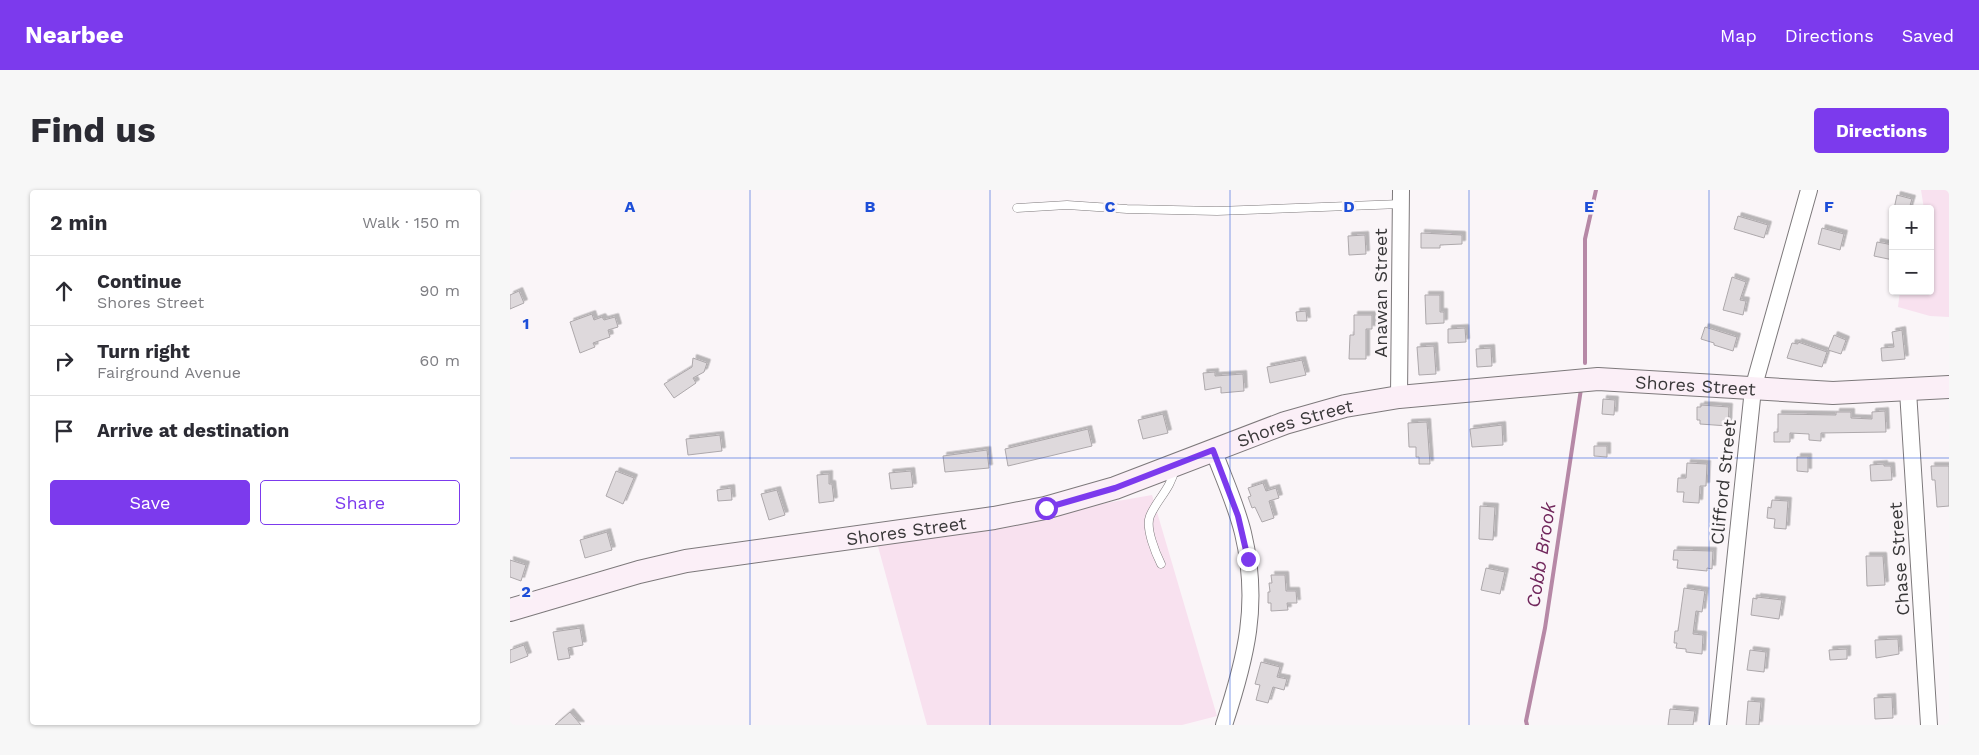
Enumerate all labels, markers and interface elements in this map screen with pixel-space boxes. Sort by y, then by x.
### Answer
text: Nearbee [25,21,124,49]
text: Map [1720,25,1757,46]
text: Directions [1785,25,1874,46]
text: Saved [1902,25,1954,46]
button: Directions [1814,108,1949,153]
text: Find us [30,109,156,151]
text: A [625,197,636,216]
text: B [865,197,876,216]
text: C [1105,197,1116,216]
text: D [1343,197,1355,216]
text: E [1584,197,1594,216]
text: F [1824,197,1834,216]
map controls [1889,205,1934,295]
button: + [1889,205,1934,250]
text: 2 min [50,210,107,235]
text: Walk · 150 m [362,213,460,232]
street label: Anawan Street [1370,228,1391,358]
button: − [1889,250,1934,295]
text: Continue [97,270,181,293]
icon: ahead [50,277,78,305]
text: 90 m [419,281,460,300]
text: Shores Street [97,293,204,312]
text: 1 [523,314,529,333]
text: Turn right [97,340,190,363]
icon: right [50,347,78,375]
text: 60 m [420,351,460,370]
text: Fairground Avenue [97,363,241,382]
street label: Shores Street [1634,371,1757,399]
street label: Shores Street [1234,394,1355,451]
icon: arrive [50,417,78,445]
street label: Clifford Street [1706,418,1740,546]
text: Arrive at destination [97,419,289,442]
button: Save [50,480,250,525]
button: Share [260,480,460,525]
route start [1035,497,1058,520]
water label: Cobb Brook [1521,500,1561,609]
street label: Chase Street [1885,501,1913,617]
street label: Shores Street [845,511,968,549]
route end [1237,548,1260,571]
text: 2 [521,582,531,601]

